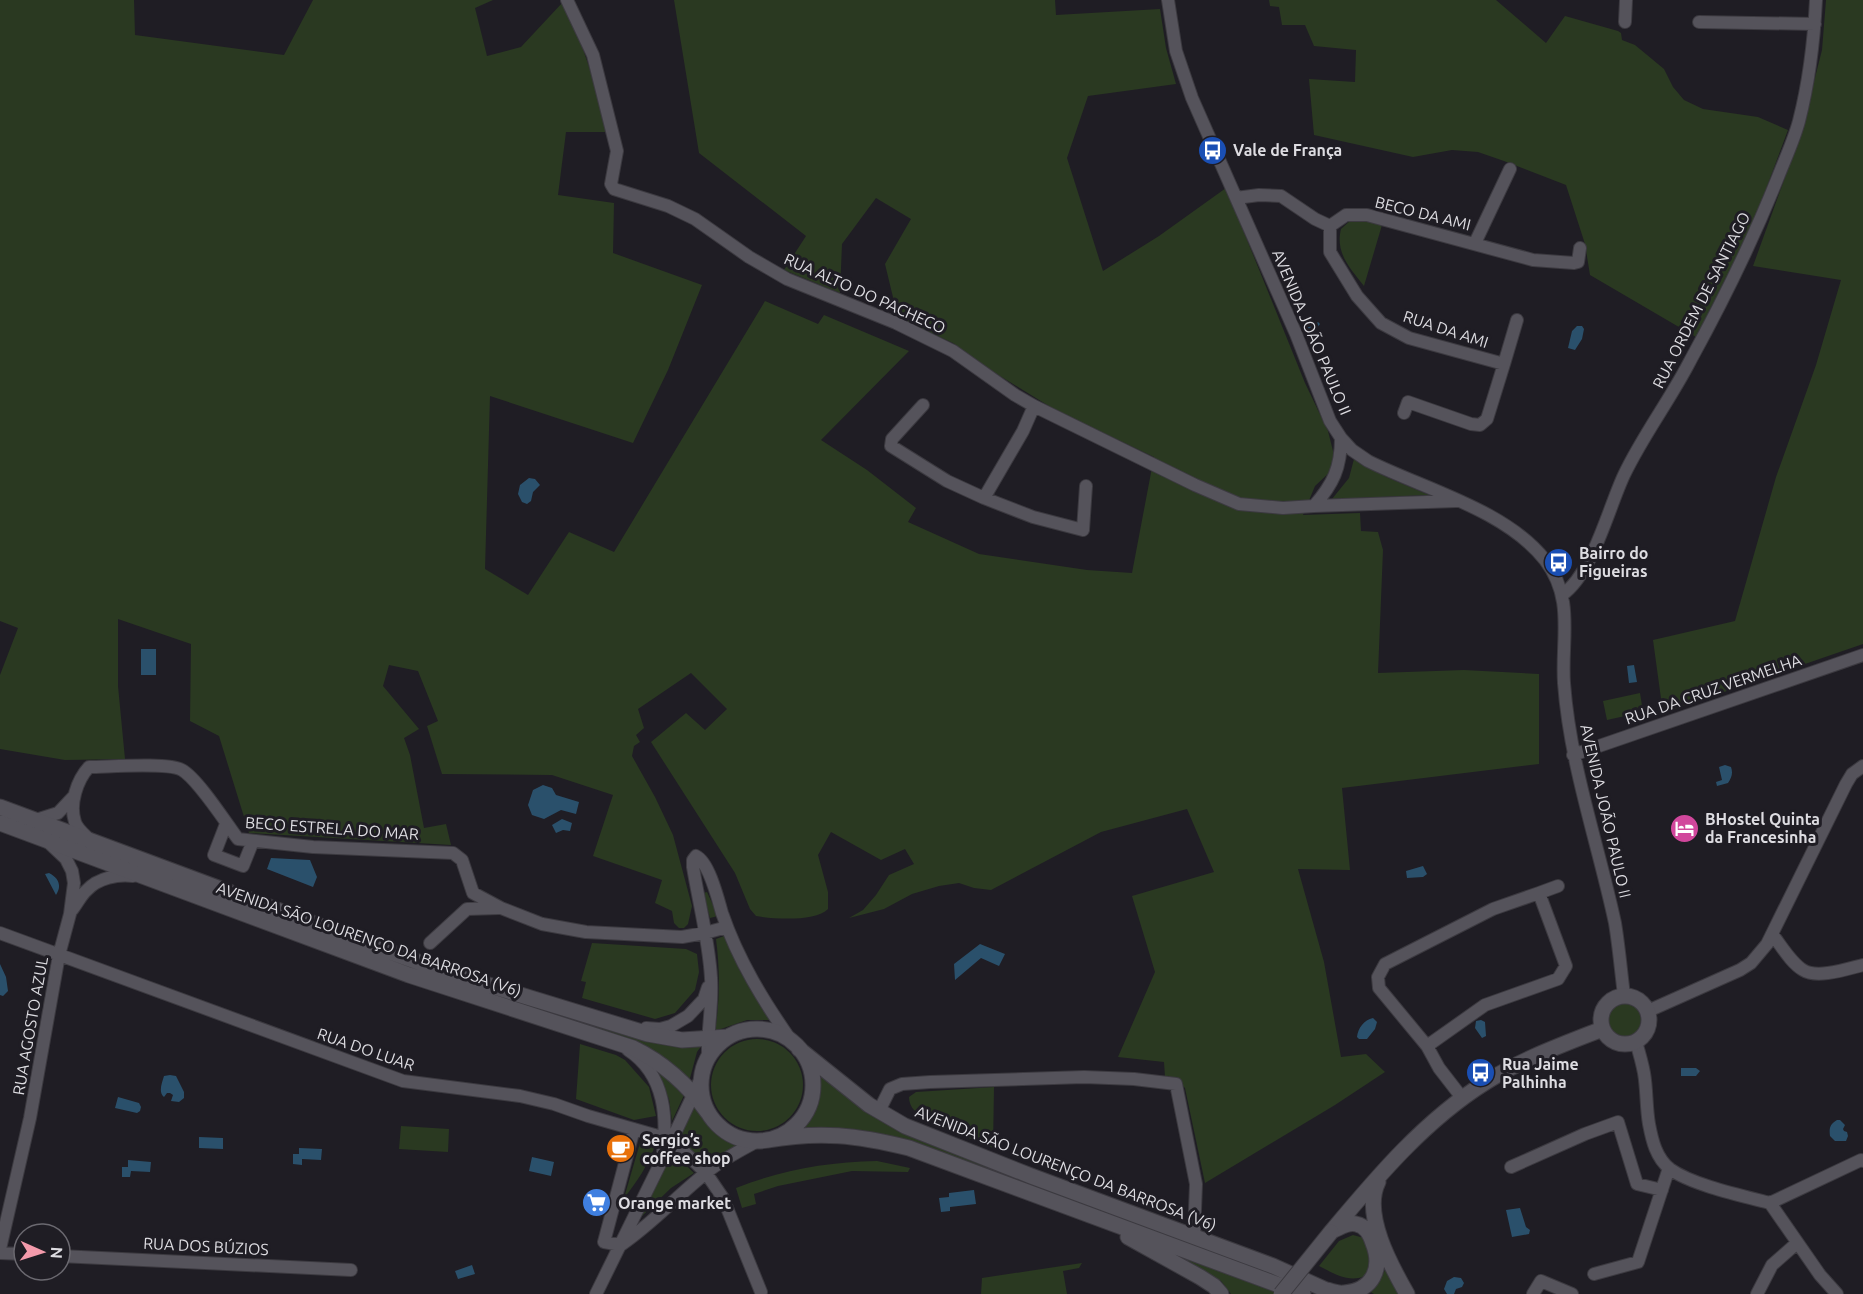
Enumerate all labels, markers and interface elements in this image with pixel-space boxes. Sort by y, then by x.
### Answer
bus stop icon: Vale de França [1196,134,1228,166]
place label: Vale de França [1233,141,1342,160]
street label: BECO DA AMI [1373,192,1473,234]
street label: RUA ORDEM DE SANTIAGO [1649,209,1753,391]
street label: AVENIDA JOÃO PAULO II [1269,246,1356,417]
street label: RUA ALTO DO PACHECO [781,249,949,337]
street label: RUA DA AMI [1401,307,1491,351]
place label: Bairro do Figueiras [1579,544,1648,580]
bus stop icon: Bairro do Figueiras [1542,546,1574,578]
street label: RUA DA CRUZ VERMELHA [1622,650,1804,728]
street label: AVENIDA JOÃO PAULO II [1577,722,1636,900]
place label: BHostel Quinta da Francesinha [1705,810,1820,846]
hotel icon: BHostel Quinta da Francesinha [1668,812,1700,844]
street label: BECO ESTRELA DO MAR [245,813,419,843]
street label: AVENIDA SÃO LOURENÇO DA BARROSA (V6) [214,877,524,1001]
street label: RUA AGOSTO AZUL [9,955,51,1097]
street label: RUA DO LUAR [315,1024,417,1074]
place label: Rua Jaime Palhinha [1502,1055,1579,1091]
bus stop icon: Rua Jaime Palhinha [1465,1057,1497,1089]
street label: AVENIDA SÃO LOURENÇO DA BARROSA (V6) [912,1101,1220,1235]
place label: Sergio’s coffee shop [642,1131,731,1167]
cafe icon: Sergio’s coffee shop [605,1133,637,1165]
supermarket icon: Orange market [581,1187,613,1219]
place label: Orange market [618,1194,731,1212]
north arrow [12,1222,72,1282]
street label: RUA DOS BÚZIOS [143,1232,269,1258]
text: N [48,1246,66,1259]

